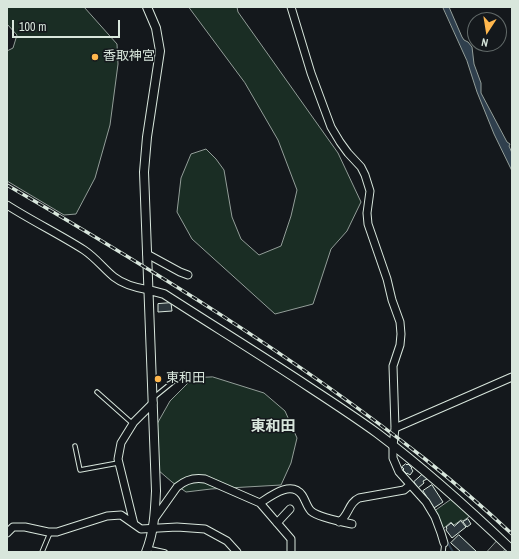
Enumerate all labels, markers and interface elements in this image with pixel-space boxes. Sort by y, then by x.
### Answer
scale bar [14,12,122,38]
north arrow [467,12,507,52]
text: 100 m [19,19,46,35]
text: N [480,35,489,50]
place label: 香取神宮 [103,49,155,65]
marker: 香取神宮 [90,52,100,62]
place label: 東和田 [166,371,205,387]
marker: 東和田 [153,374,163,384]
district label: 東和田 [251,418,295,436]

